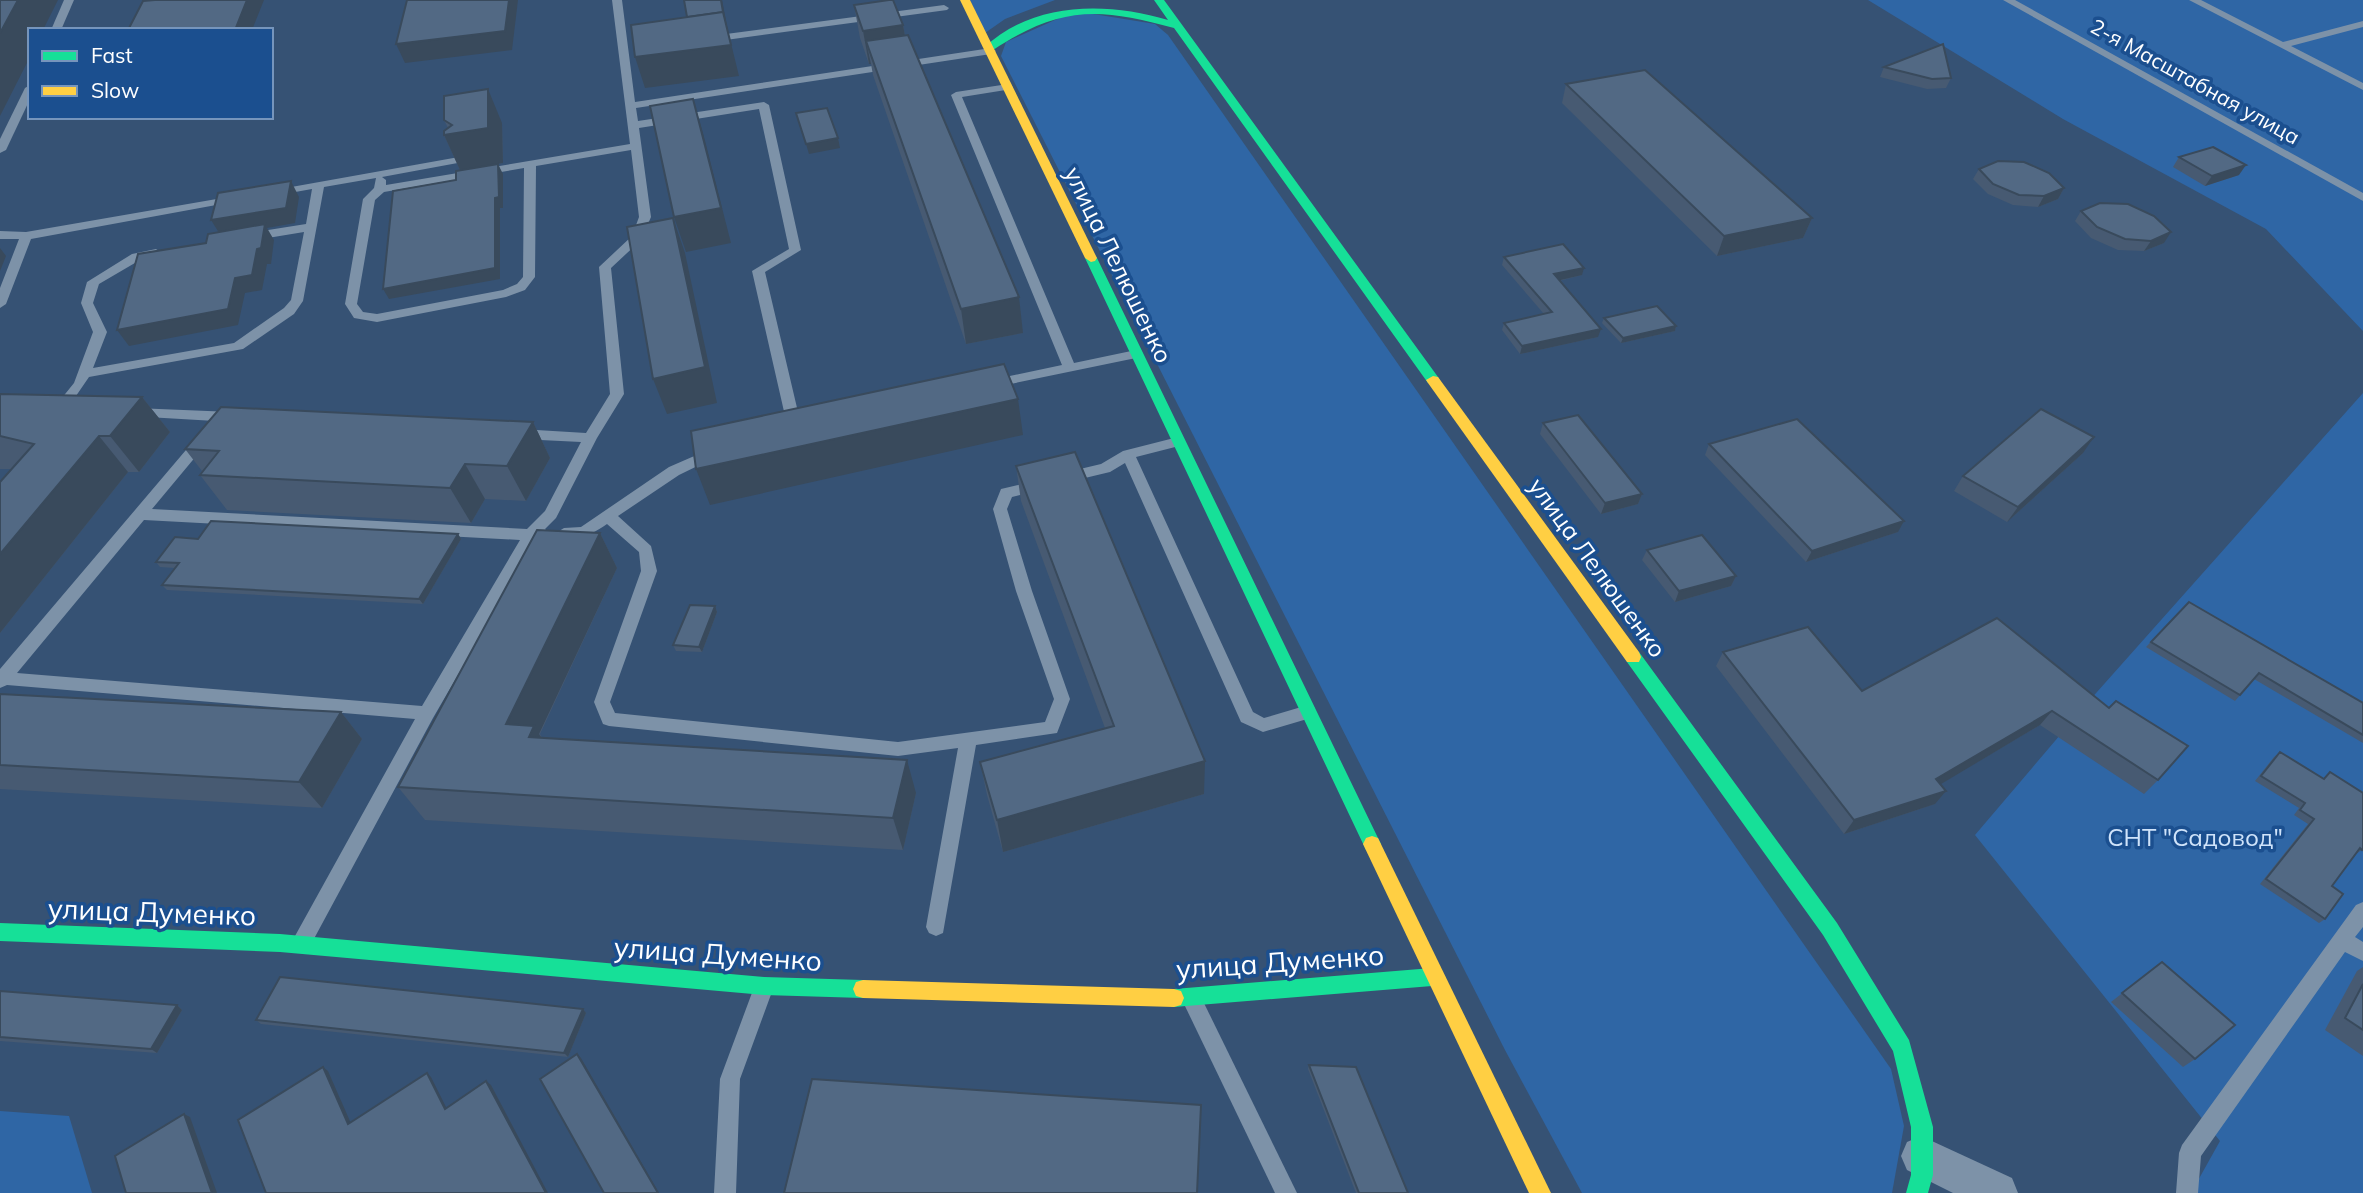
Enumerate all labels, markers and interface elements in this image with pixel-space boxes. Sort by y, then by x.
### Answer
street label: 2-я Масштабная улица [2086,13,2305,150]
legend [28,28,273,119]
text: Fast [91,42,133,68]
text: Slow [91,77,139,103]
street label: улица Лелюшенко [1058,161,1179,368]
street label: улица Лелюшенко [1523,472,1673,663]
park label: СНТ "Садовод" [2107,822,2283,852]
street label: улица Думенко [47,890,257,933]
street label: улица Думенко [613,929,823,978]
street label: улица Думенко [1175,937,1385,986]

